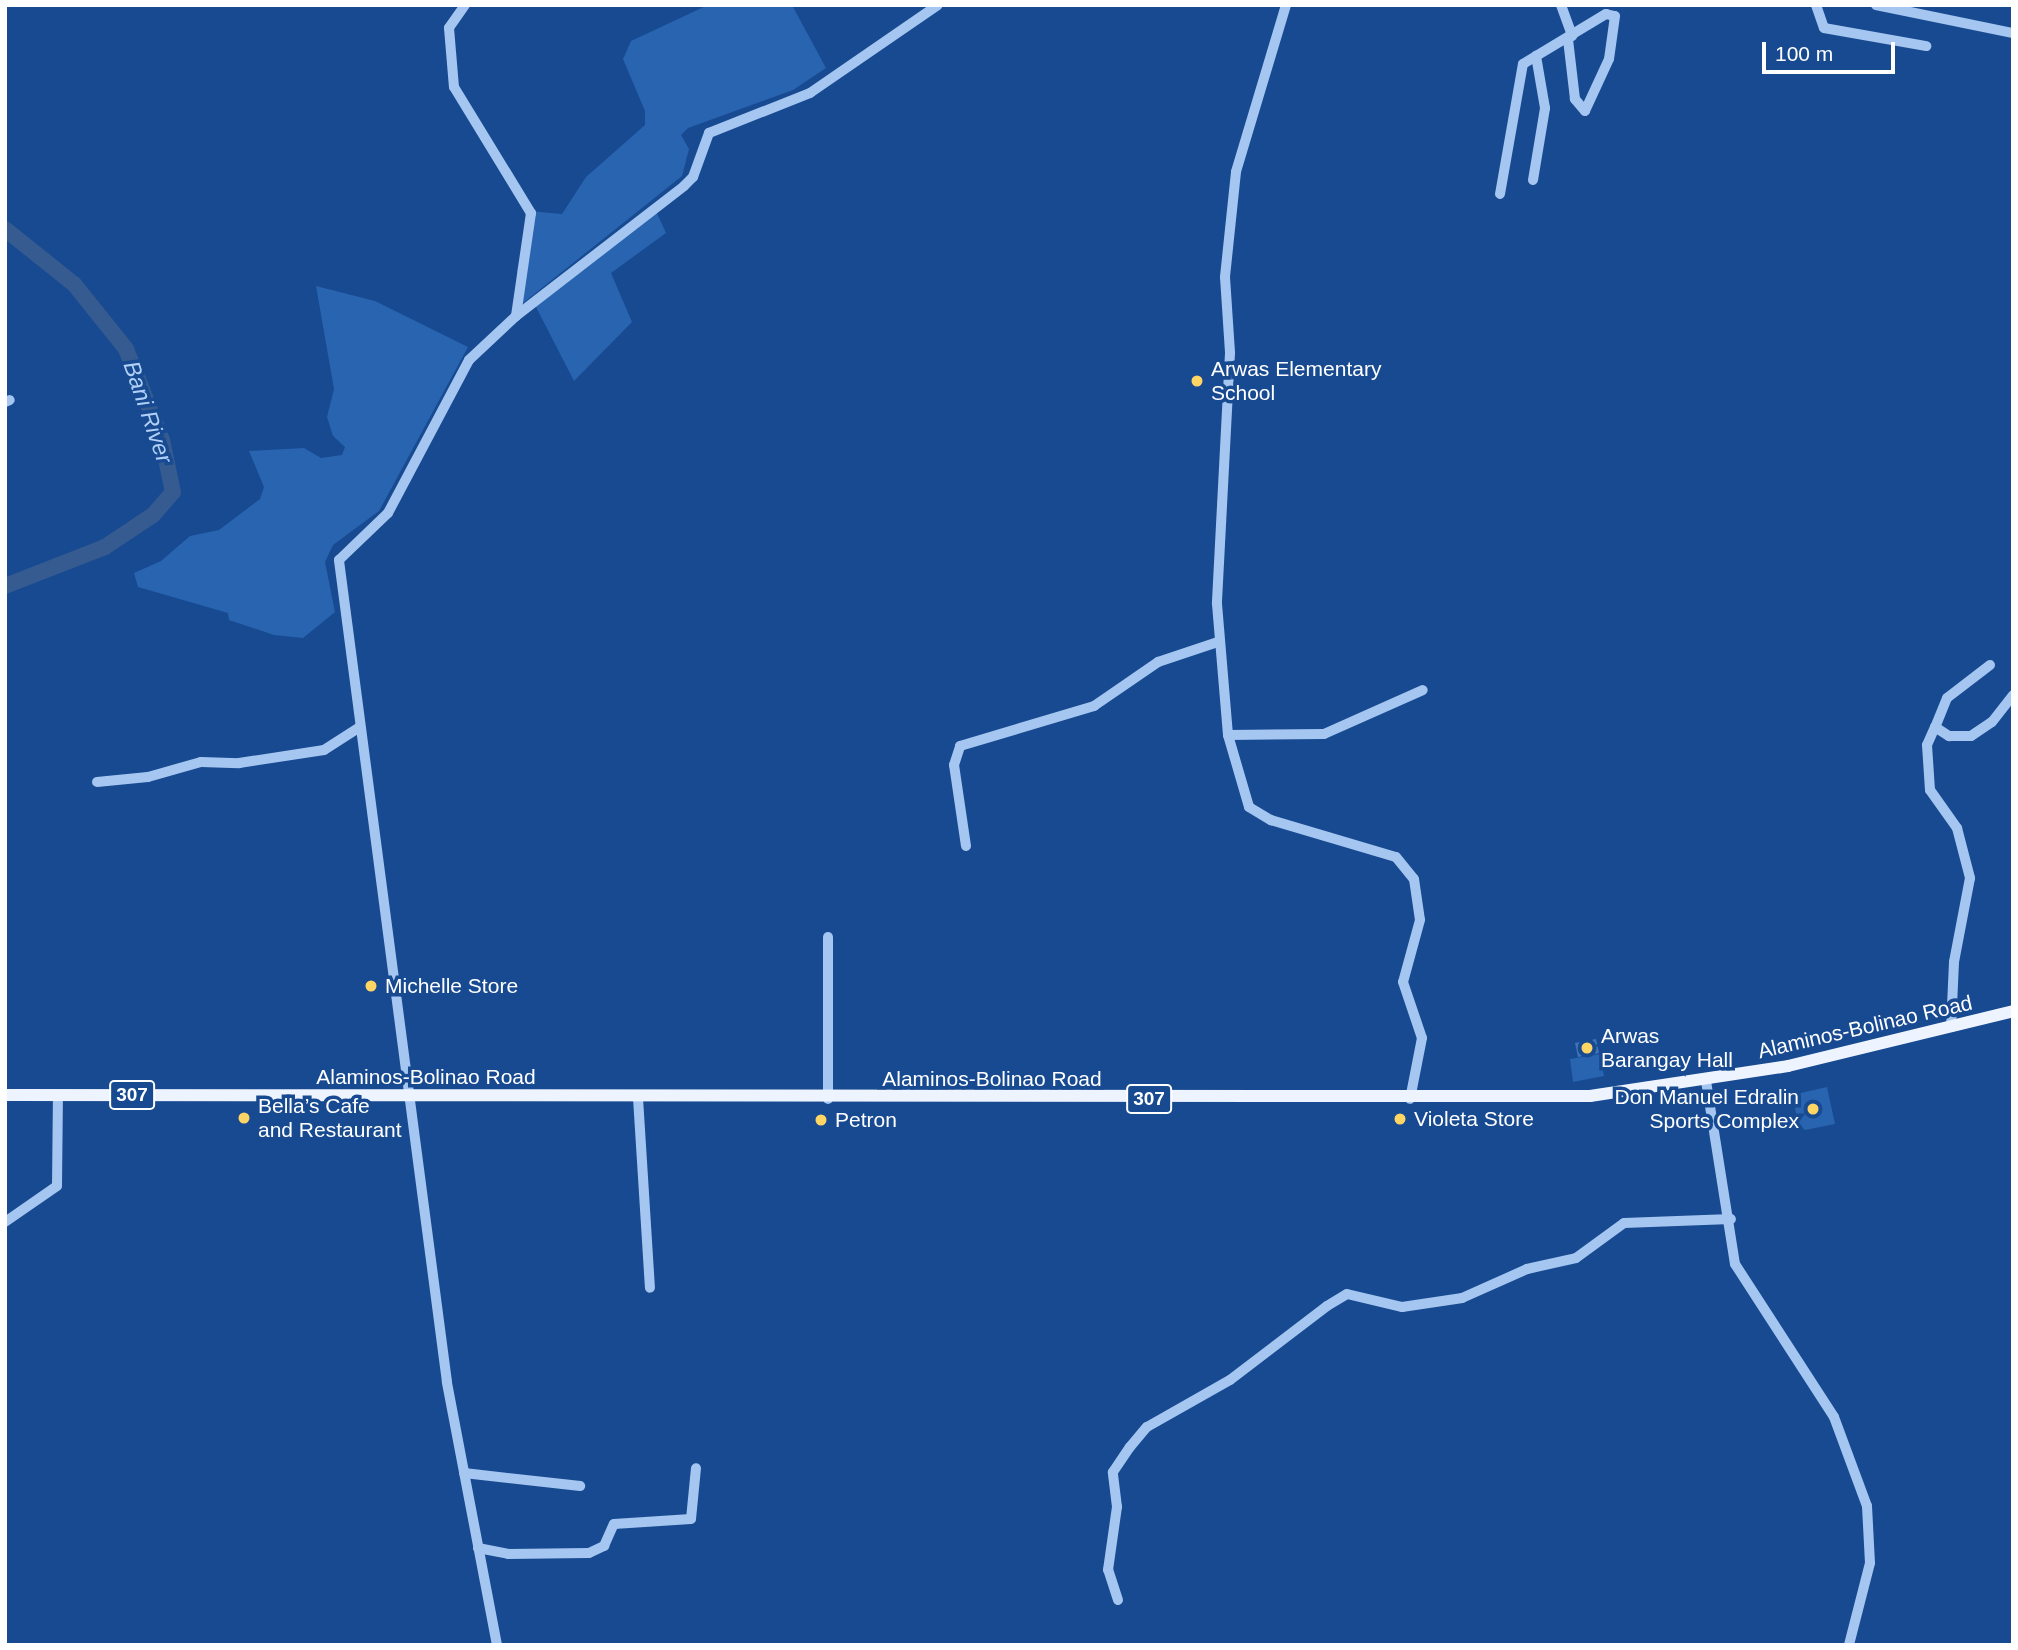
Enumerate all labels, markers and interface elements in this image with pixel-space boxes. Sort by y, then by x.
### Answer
scale bar [1766,28,1899,72]
text: 100 m [1775,42,1833,65]
place label: Arwas Elementary School [1211,356,1381,406]
water label: Bani River [118,357,178,467]
marker: Arwas Elementary School [1189,373,1205,389]
place label: Michelle Store [385,973,518,999]
marker: Michelle Store [363,978,379,994]
street label: Alaminos-Bolinao Road [1755,990,1975,1064]
place label: Arwas Barangay Hall [1601,1023,1733,1073]
marker: Arwas Barangay Hall [1579,1040,1595,1056]
street label: Alaminos-Bolinao Road [316,1064,536,1090]
street label: Alaminos-Bolinao Road [882,1066,1102,1092]
road number: 307 [108,1079,156,1110]
road number: 307 [1124,1084,1174,1114]
place label: Don Manuel Edralin Sports Complex [1615,1084,1799,1134]
place label: Bella’s Cafe and Restaurant [258,1093,402,1143]
marker: Don Manuel Edralin Sports Complex [1805,1101,1821,1117]
place label: Violeta Store [1414,1106,1534,1132]
place label: Petron [835,1107,897,1133]
marker: Bella’s Cafe and Restaurant [236,1110,252,1126]
marker: Violeta Store [1392,1111,1408,1127]
marker: Petron [813,1112,829,1128]

